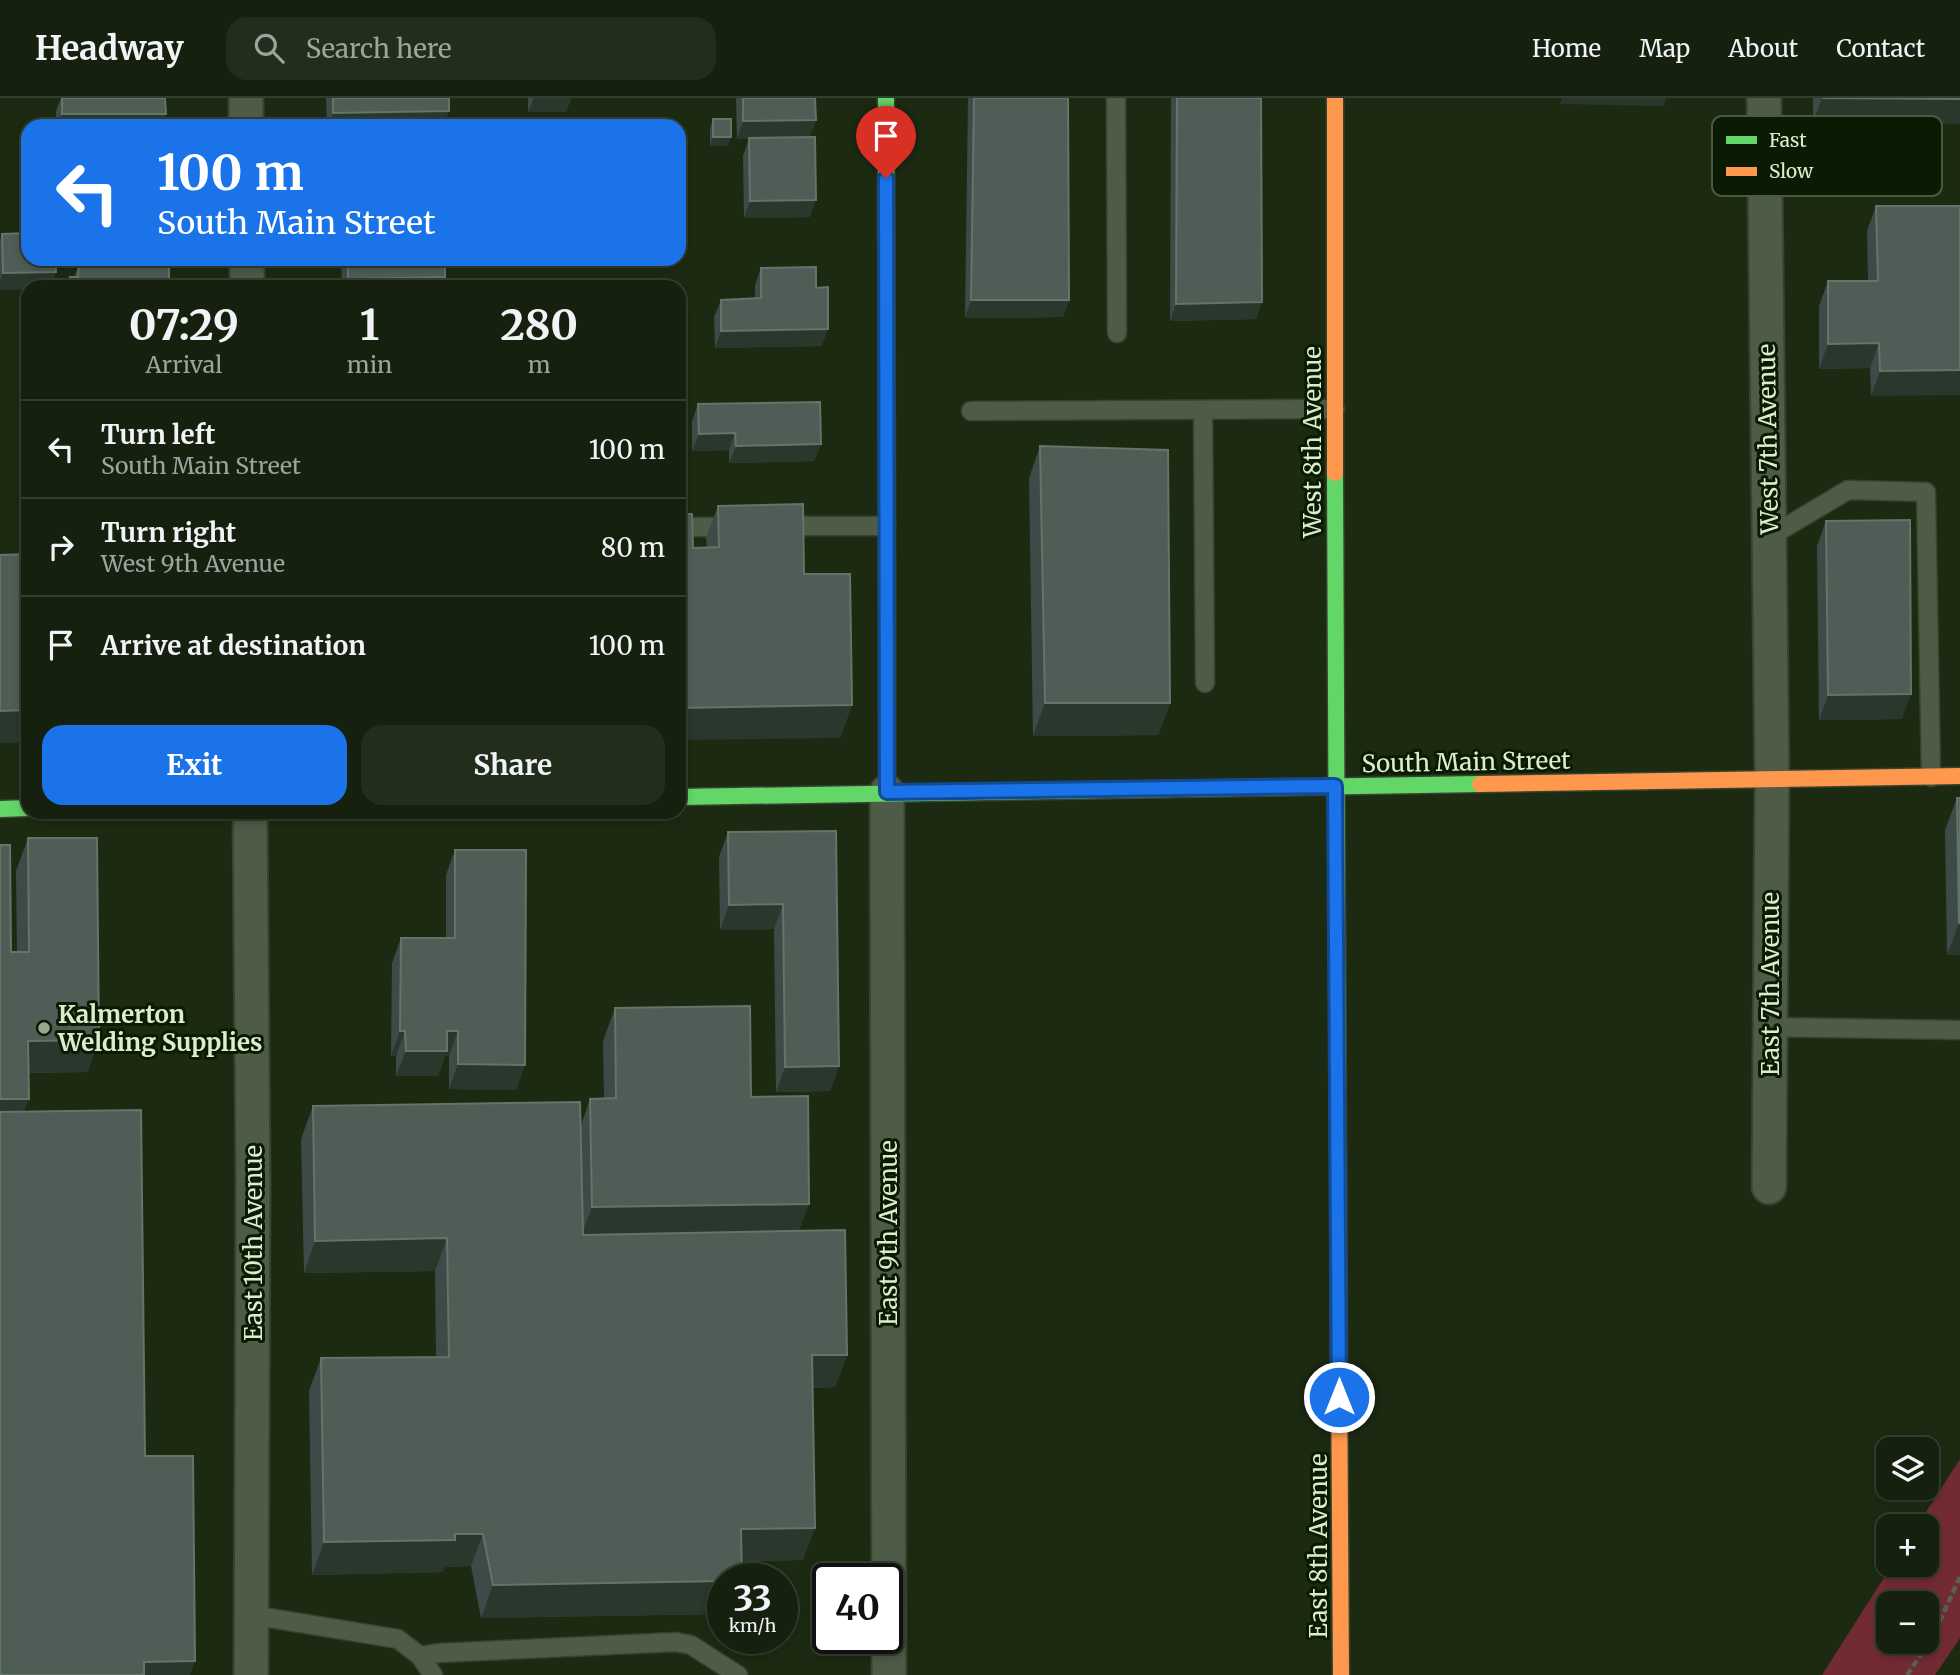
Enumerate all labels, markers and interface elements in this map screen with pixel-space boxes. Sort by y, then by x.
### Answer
search box [226,17,716,80]
text: Headway [35,28,184,69]
icon: search [250,29,288,67]
text: Search here [306,32,452,65]
text: Home [1532,33,1601,64]
text: Map [1639,33,1690,64]
text: About [1728,33,1798,64]
text: Contact [1836,33,1925,64]
pin [856,106,916,178]
legend [1712,116,1942,196]
icon: arrive [867,117,905,155]
text: Fast [1769,128,1807,152]
text: 100 m [157,142,304,203]
icon: left [42,147,133,238]
text: Slow [1769,159,1814,183]
text: South Main Street [157,203,435,243]
text: 07:29 [129,299,239,351]
text: 1 [360,299,379,351]
text: 280 [500,299,578,351]
street label: West 7th Avenue [1751,343,1785,536]
street label: West 8th Avenue [1297,346,1328,539]
text: Arrival [146,350,222,379]
text: min [347,350,392,379]
text: m [528,350,551,379]
text: Turn left [101,418,215,451]
icon: left [42,430,80,468]
text: 100 m [589,433,665,466]
text: South Main Street [101,451,301,480]
text: Turn right [101,516,236,549]
icon: right [42,528,80,566]
text: 80 m [601,531,665,564]
text: West 9th Avenue [101,549,285,578]
icon: arrive [42,626,80,664]
text: Arrive at destination [101,629,366,662]
text: 100 m [589,629,665,662]
button: Exit [42,725,347,805]
button: Share [361,725,665,805]
street label: South Main Street [1361,745,1571,779]
street label: East 7th Avenue [1755,892,1786,1076]
place label: Kalmerton Welding Supplies [57,999,262,1058]
marker: Kalmerton Welding Supplies [36,1020,52,1036]
street label: East 9th Avenue [873,1140,904,1326]
street label: East 10th Avenue [238,1145,269,1341]
position arrow [1302,1360,1376,1434]
map controls [1876,1437,1939,1654]
button: layers [1876,1437,1939,1500]
street label: East 8th Avenue [1303,1453,1334,1639]
button: + [1876,1514,1939,1577]
speed limit sign: 40 [812,1563,903,1654]
text: 33 [733,1577,772,1621]
button: − [1876,1591,1939,1654]
text: km/h [729,1614,776,1637]

